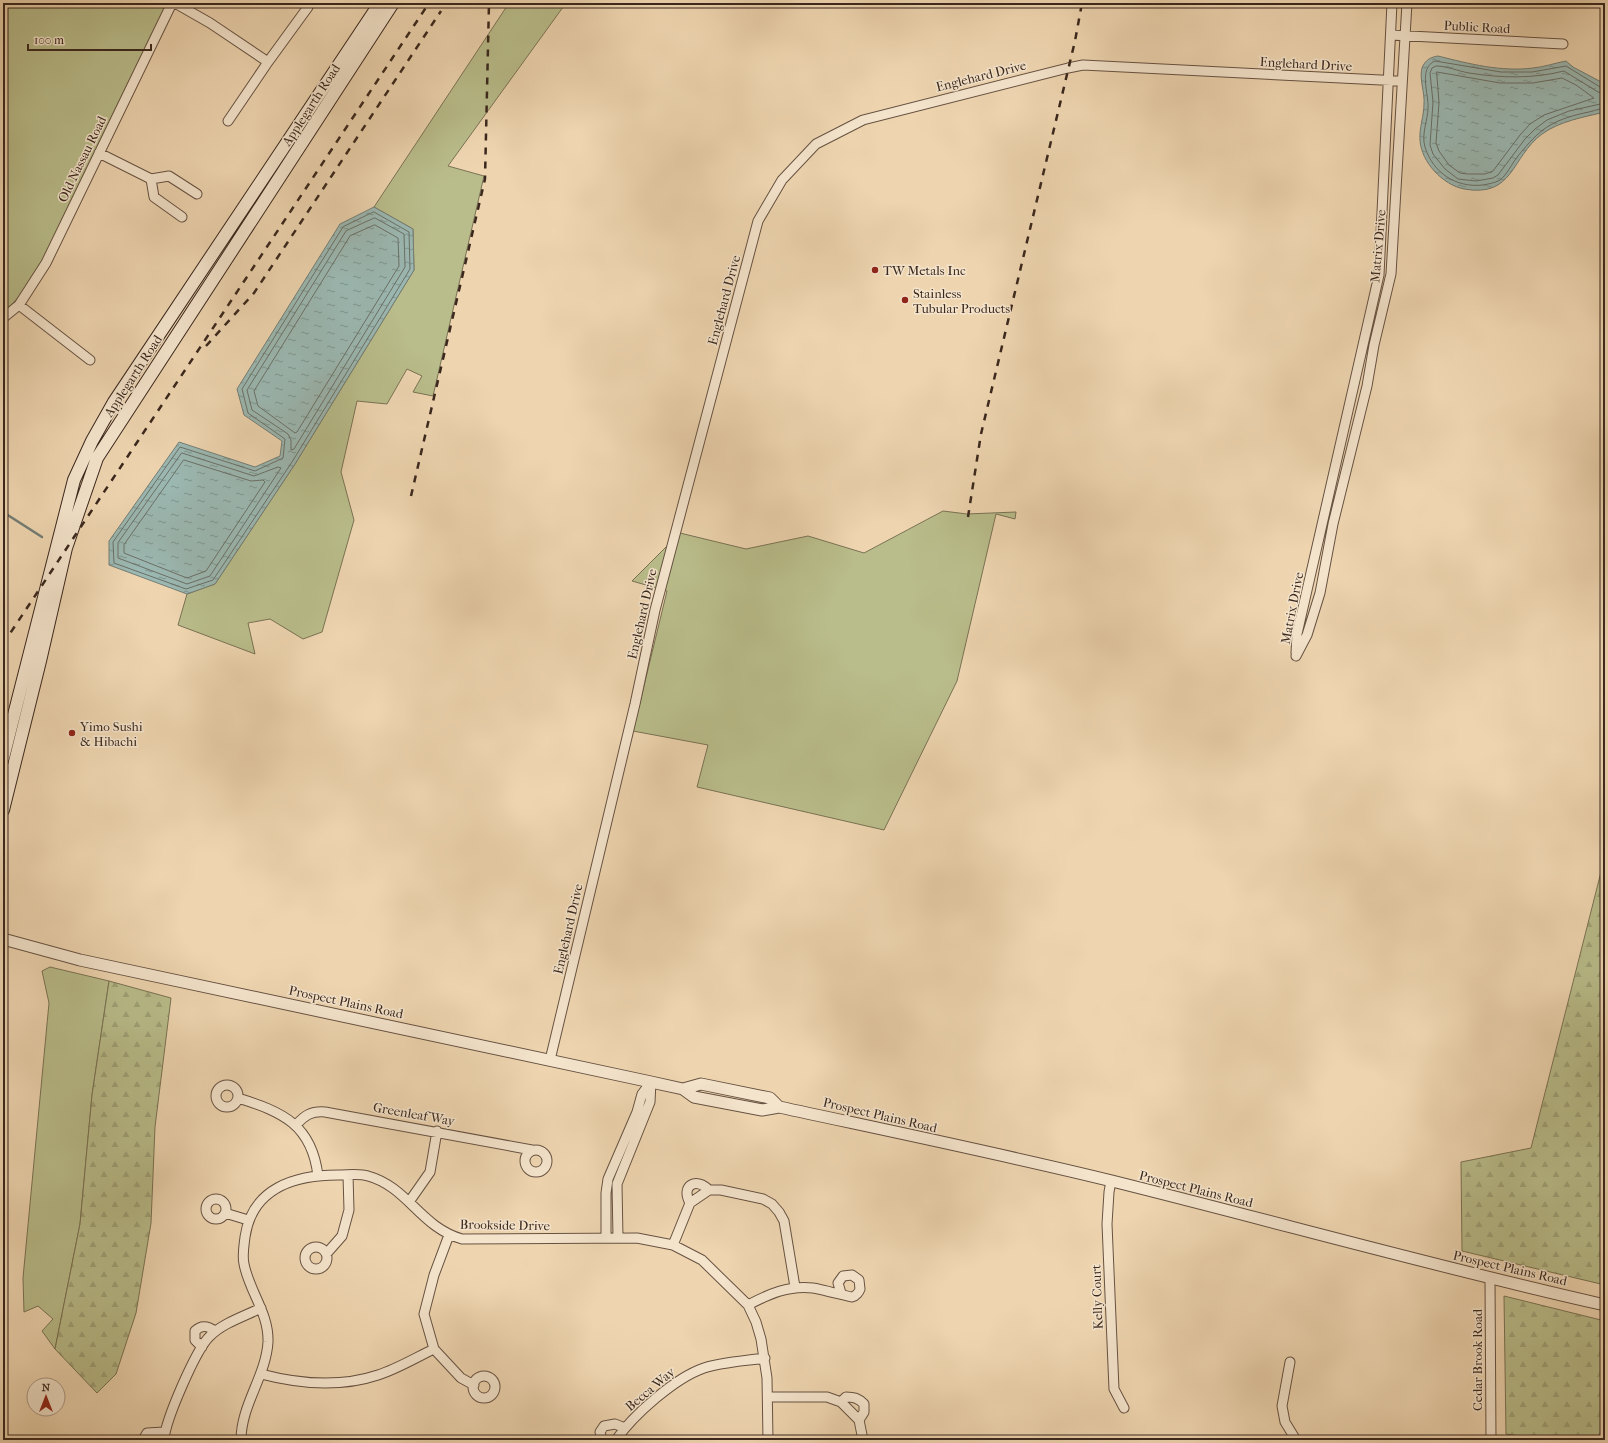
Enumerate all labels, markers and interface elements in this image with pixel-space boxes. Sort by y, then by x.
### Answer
street label: Public Road [1443,18,1512,36]
scale bar [28,26,151,52]
text: 100 m [34,33,64,47]
street label: Englehard Drive [1259,54,1353,74]
street label: Englehard Drive [934,57,1028,94]
street label: Applegarth Road [278,60,344,150]
street label: Old Nassau Road [55,113,110,204]
street label: Matrix Drive [1367,208,1389,283]
street label: Englehard Drive [705,253,743,347]
place label: TW Metals Inc [883,263,966,278]
marker: TW Metals Inc [870,265,880,275]
place label: Stainless Tubular Products [913,286,1010,316]
marker: Stainless Tubular Products [900,295,910,305]
street label: Applegarth Road [100,331,166,421]
street label: Englehard Drive [624,567,660,661]
street label: Matrix Drive [1278,570,1306,645]
place label: Yimo Sushi & Hibachi [79,719,143,749]
marker: Yimo Sushi & Hibachi [67,728,77,738]
street label: Englehard Drive [550,882,586,976]
street label: Prospect Plains Road [287,983,406,1022]
street label: Prospect Plains Road [821,1095,939,1136]
street label: Greenleaf Way [372,1099,457,1129]
street label: Prospect Plains Road [1138,1168,1255,1211]
street label: Brookside Drive [460,1217,551,1233]
street label: Prospect Plains Road [1451,1248,1569,1289]
street label: Kelly Court [1088,1264,1106,1330]
street label: Cedar Brook Road [1470,1308,1485,1411]
street label: Becca Way [622,1363,679,1414]
north arrow [26,1377,66,1417]
text: N [42,1381,51,1394]

